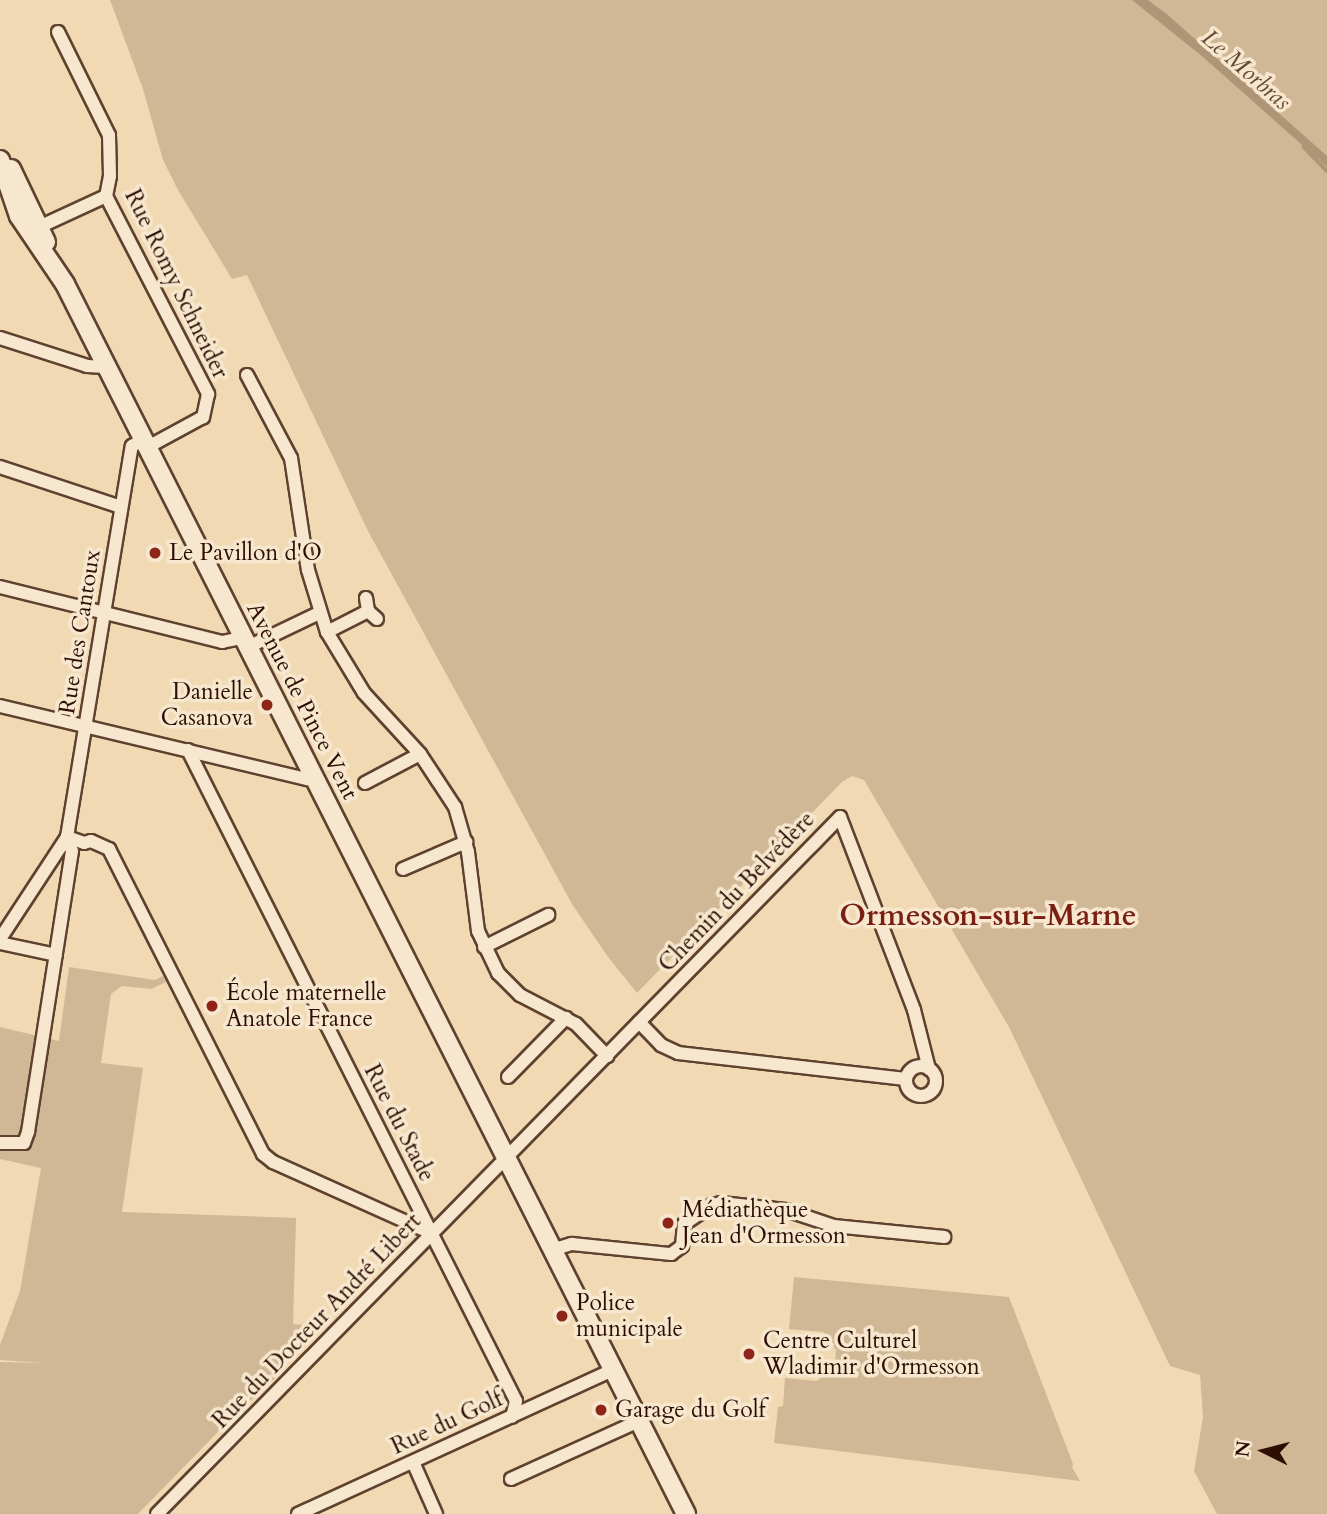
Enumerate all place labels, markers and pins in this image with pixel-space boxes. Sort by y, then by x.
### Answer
place label: Le Pavillon d'O [169,539,322,567]
marker: Le Pavillon d'O [147,545,163,561]
place label: Danielle Casanova [161,678,253,732]
marker: Danielle Casanova [259,697,275,713]
place label: École maternelle Anatole France [226,979,387,1033]
marker: École maternelle Anatole France [204,998,220,1014]
place label: Médiathèque Jean d'Ormesson [682,1196,846,1250]
marker: Médiathèque Jean d'Ormesson [660,1215,676,1231]
place label: Police municipale [576,1289,683,1343]
marker: Police municipale [554,1308,570,1324]
place label: Centre Culturel Wladimir d'Ormesson [763,1327,980,1381]
marker: Centre Culturel Wladimir d'Ormesson [741,1346,757,1362]
place label: Garage du Golf [615,1396,766,1424]
marker: Garage du Golf [593,1402,609,1418]

